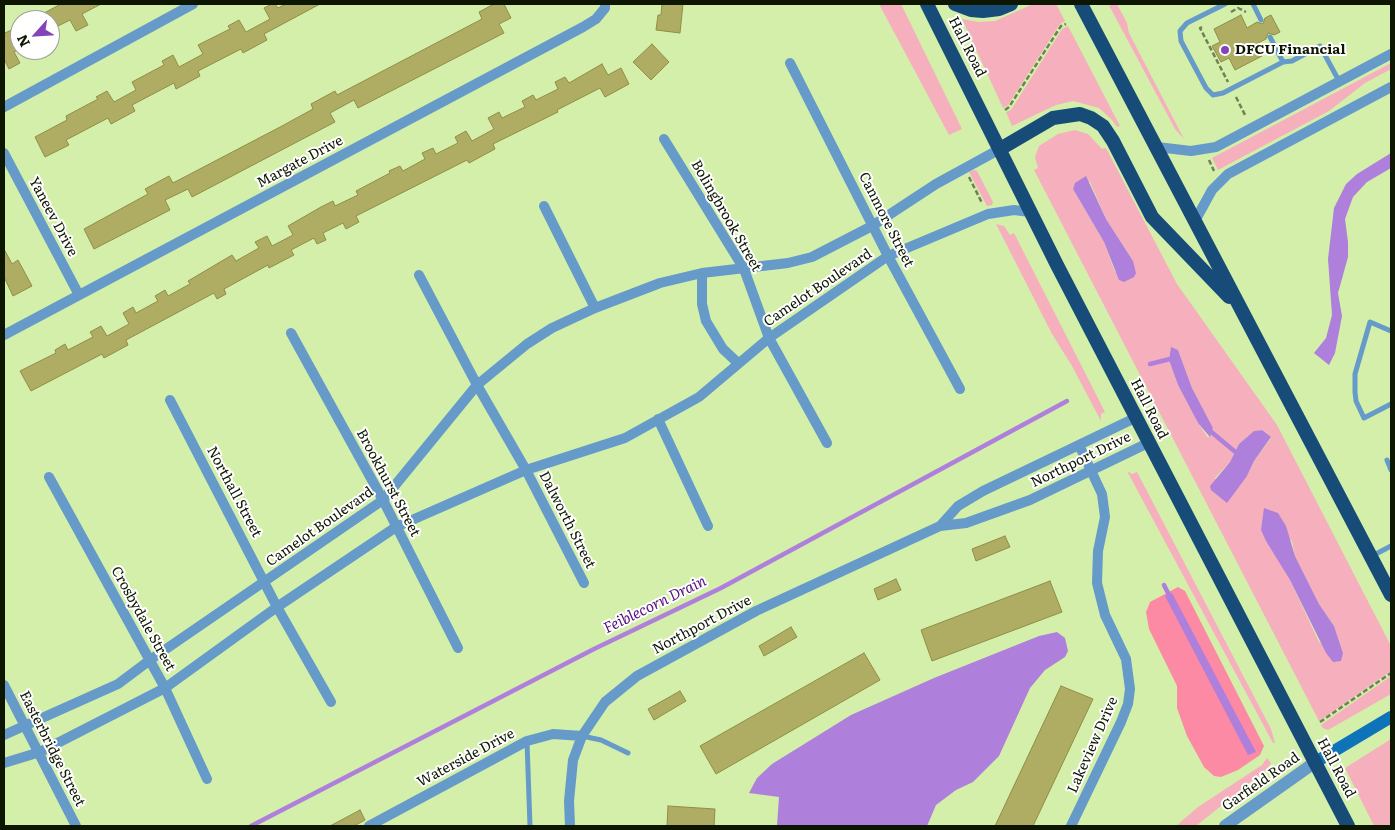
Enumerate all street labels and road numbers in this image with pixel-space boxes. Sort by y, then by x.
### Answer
street label: Hall Road [945,14,989,80]
street label: Margate Drive [254,132,346,192]
street label: Bolingbrook Street [687,157,765,275]
street label: Canmore Street [855,170,917,270]
street label: Yaneev Drive [25,174,81,260]
street label: Camelot Boulevard [761,246,875,330]
street label: Hall Road [1127,376,1171,442]
street label: Brookhurst Street [353,426,423,540]
street label: Northport Drive [1028,429,1134,491]
street label: Northall Street [203,444,265,540]
street label: Dalworth Street [535,469,599,571]
street label: Camelot Boulevard [263,484,377,570]
street label: Crosbydale Street [107,564,179,674]
street label: Northport Drive [650,592,754,658]
street label: Easterbridge Street [16,688,88,810]
street label: Lakeview Drive [1064,694,1122,796]
street label: Waterside Drive [414,725,518,791]
street label: Hall Road [1313,735,1359,801]
street label: Garfield Road [1219,749,1303,815]

